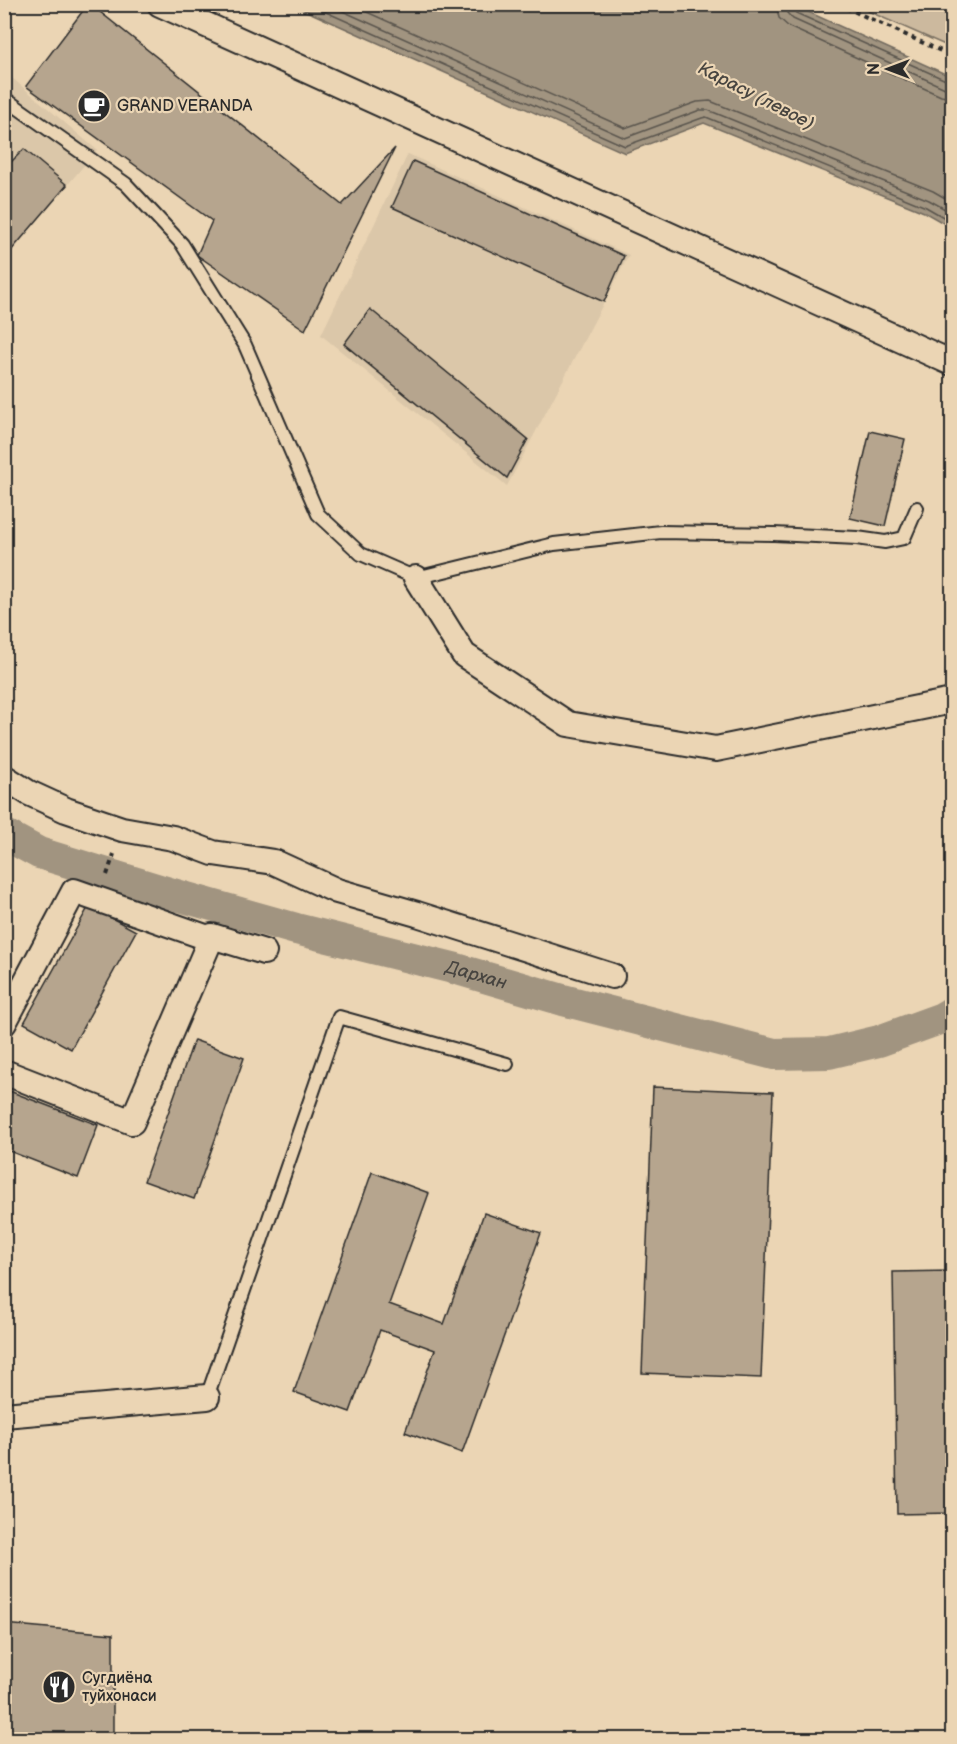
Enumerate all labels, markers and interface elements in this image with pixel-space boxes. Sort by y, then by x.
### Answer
north arrow [858,39,918,99]
water label: Карасу (левое) [695,58,818,134]
text: N [865,63,884,75]
cafe icon: GRAND VERANDA [76,88,112,124]
place label: GRAND VERANDA [117,97,252,116]
water label: Дархан [443,956,509,994]
restaurant icon: Сугдиёна туйхонаси [41,1669,77,1705]
place label: Сугдиёна туйхонаси [82,1669,157,1706]

